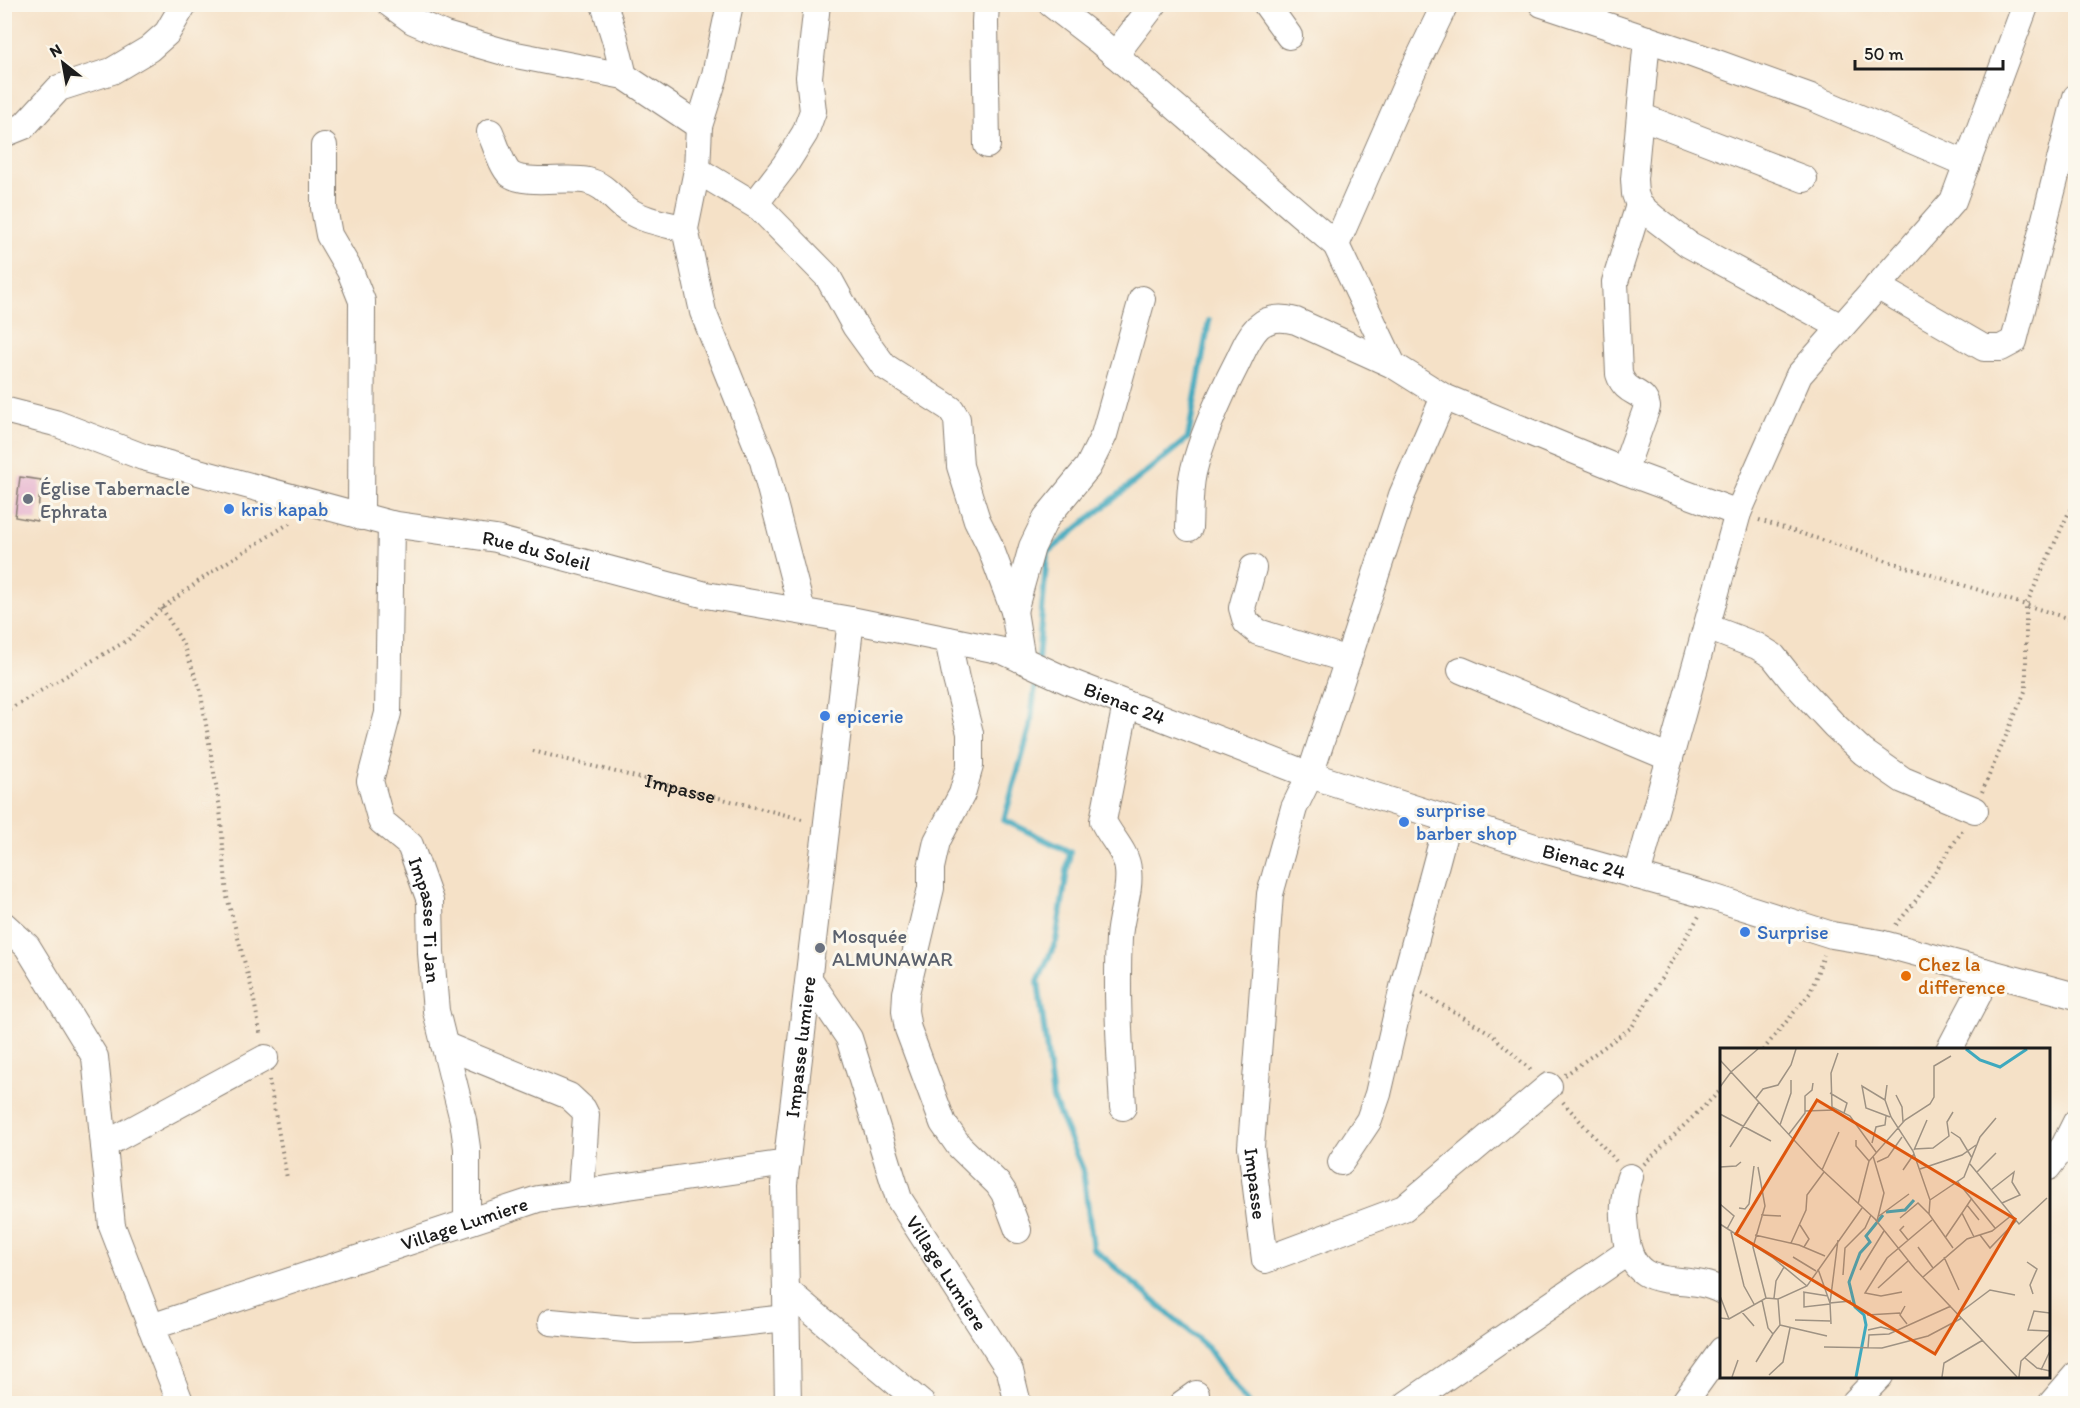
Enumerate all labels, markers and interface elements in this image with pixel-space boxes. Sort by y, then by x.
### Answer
north arrow [33,33,93,93]
scale bar [1855,33,2004,71]
text: N [46,40,65,61]
text: 50 m [1864,43,1904,65]
place label: Église Tabernacle Ephrata [40,476,190,523]
marker: Église Tabernacle Ephrata [21,492,35,506]
place label: kris kapab [241,497,328,521]
marker: kris kapab [222,502,236,516]
street label: Rue du Soleil [481,525,594,576]
street label: Bienac 24 [1081,677,1169,730]
place label: epicerie [837,704,904,728]
marker: epicerie [818,709,832,723]
street label: Impasse [643,768,718,809]
place label: surprise barber shop [1416,798,1517,845]
marker: surprise barber shop [1397,815,1411,829]
street label: Bienac 24 [1540,838,1628,884]
street label: Impasse Ti Jan [403,854,446,984]
place label: Surprise [1757,920,1829,944]
place label: Mosquée ALMUNAWAR [832,924,953,971]
marker: Surprise [1738,925,1752,939]
marker: Mosquée ALMUNAWAR [813,941,827,955]
place label: Chez la difference [1918,952,2006,999]
marker: Chez la difference [1899,969,1913,983]
street label: Impasse lumiere [780,975,821,1119]
inset map [1720,1048,2050,1378]
street label: Impasse [1239,1146,1272,1221]
street label: Village Lumiere [398,1191,531,1256]
street label: Village Lumiere [901,1211,993,1335]

